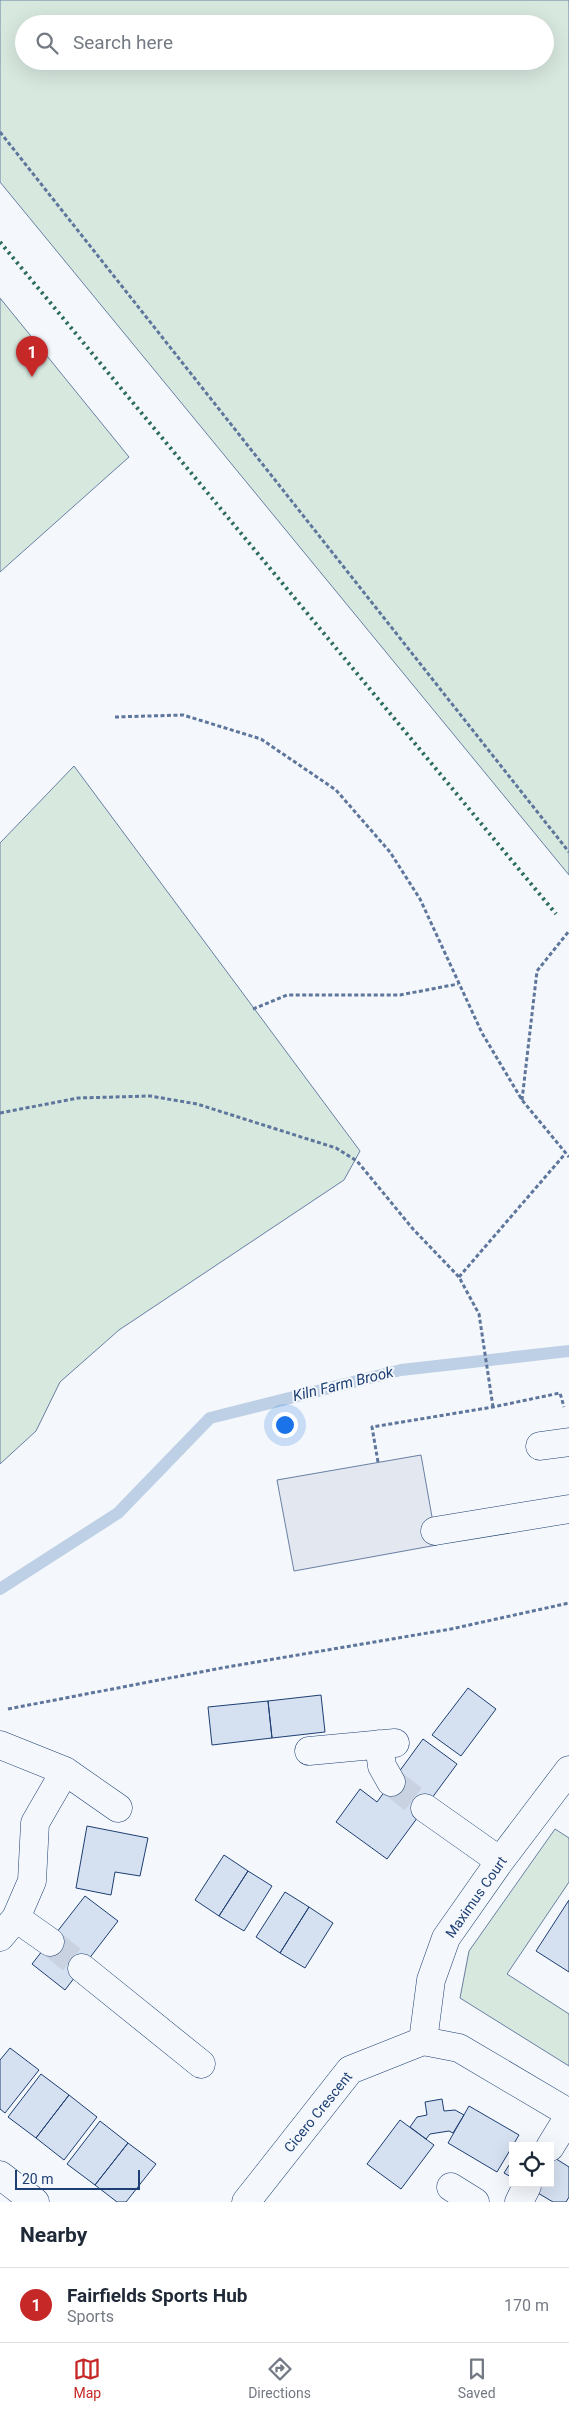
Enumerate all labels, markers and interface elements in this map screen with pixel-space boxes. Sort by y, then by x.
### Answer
search box [15,15,554,70]
icon: search [33,29,61,57]
text: Search here [73,31,173,54]
pin: 1 [16,336,48,377]
water label: Kiln Farm Brook [291,1363,396,1405]
your location [272,1412,298,1438]
street label: Maximus Court [442,1853,510,1941]
street label: Cicero Crescent [281,2068,356,2155]
map controls [509,2142,554,2187]
button: locate [509,2142,554,2187]
scale bar [15,2167,140,2190]
text: 20 m [22,2171,54,2187]
text: Nearby [20,2223,87,2247]
text: Fairfields Sports Hub [67,2284,248,2307]
text: 1 [31,2296,41,2315]
text: 170 m [504,2296,549,2315]
text: Sports [67,2307,114,2326]
tab: Map [73,2355,101,2401]
tab: Directions [248,2355,311,2401]
tab: Saved [458,2355,496,2401]

